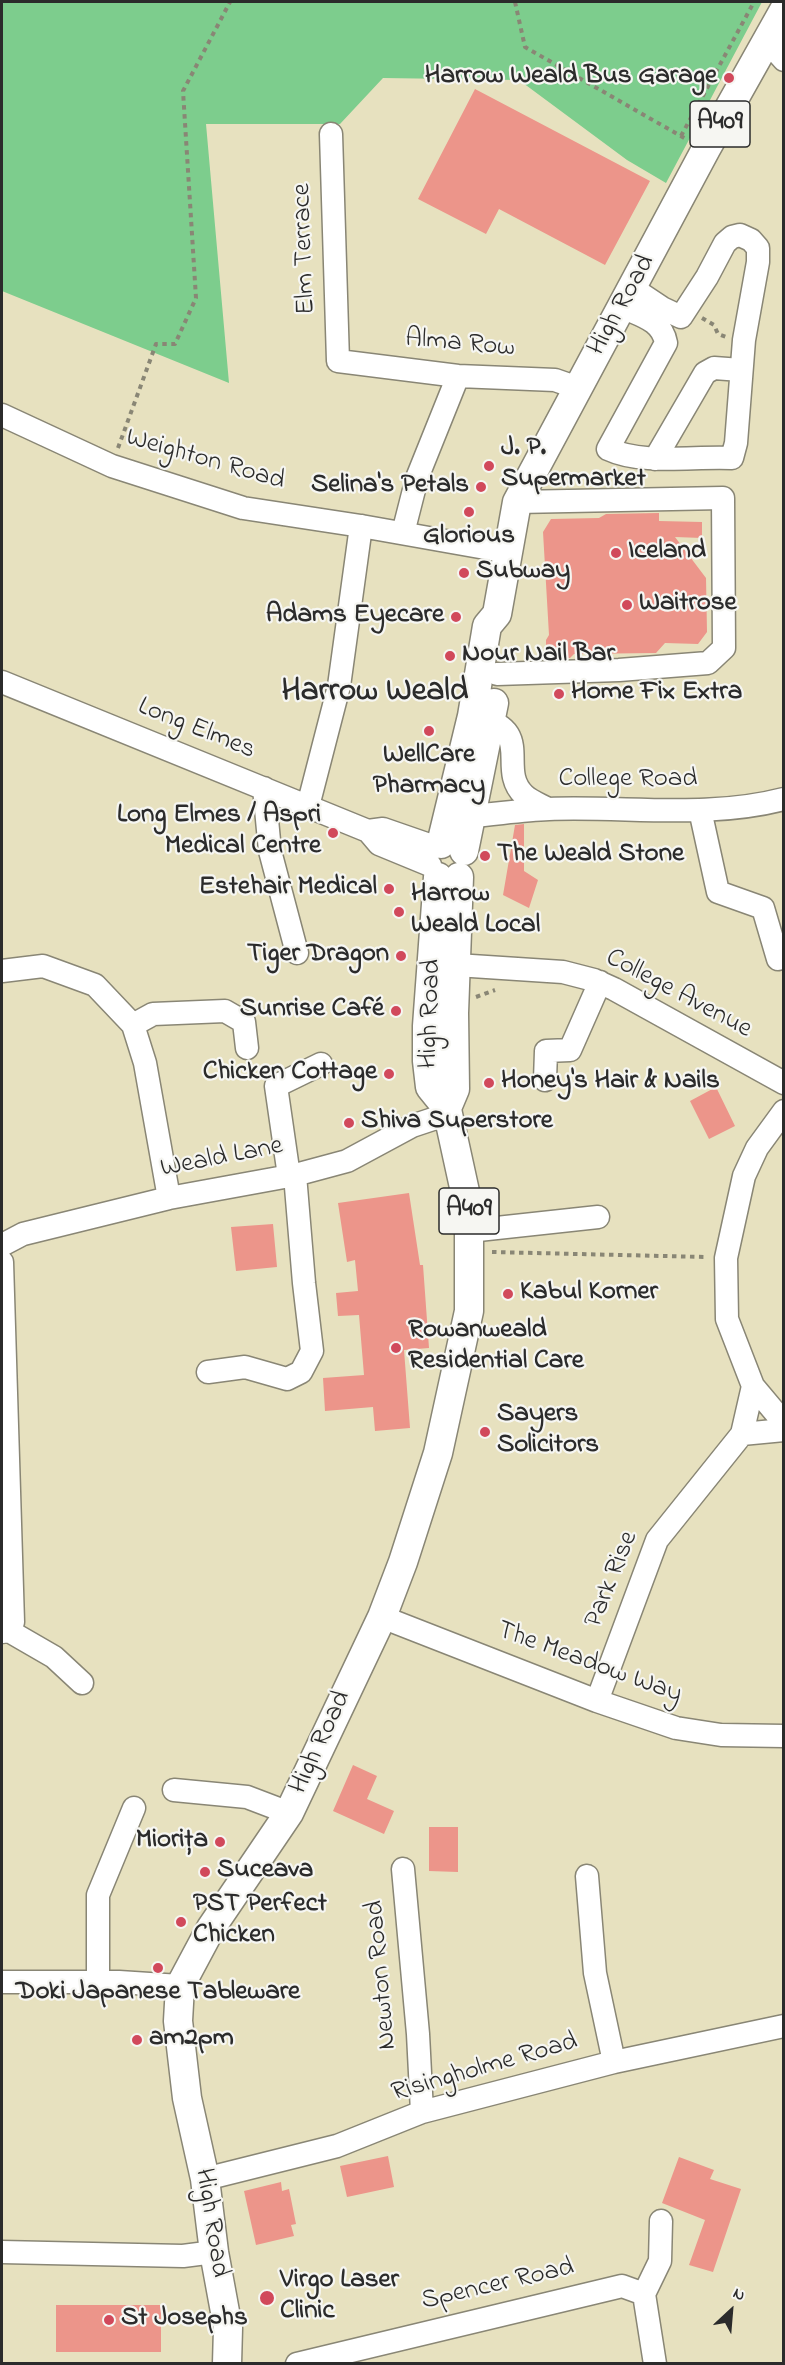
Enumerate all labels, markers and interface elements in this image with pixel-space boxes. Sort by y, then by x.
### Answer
place label: Harrow Weald Bus Garage [425,62,717,94]
marker: Harrow Weald Bus Garage [722,71,736,85]
road number: A409 [690,101,750,147]
street label: Elm Terrace [288,183,324,315]
street label: High Road [582,250,664,362]
street label: Alma Row [404,324,516,366]
street label: Weighton Road [122,423,288,499]
place label: J. P. Supermarket [501,434,646,497]
marker: J. P. Supermarket [482,459,496,473]
place label: Selina's Petals [311,471,469,503]
marker: Selina's Petals [474,480,488,494]
marker: Glorious [462,505,476,519]
place label: Glorious [423,522,515,554]
place label: Iceland [628,537,706,569]
marker: Iceland [609,546,623,560]
place label: Subway [476,557,570,589]
marker: Subway [457,566,471,580]
place label: Waitrose [639,589,737,621]
marker: Waitrose [620,598,634,612]
place label: Adams Eyecare [266,601,444,633]
marker: Adams Eyecare [449,610,463,624]
place label: Nour Nail Bar [462,640,615,672]
marker: Nour Nail Bar [443,649,457,663]
district label: Harrow Weald [282,674,468,714]
place label: Home Fix Extra [571,678,742,710]
marker: Home Fix Extra [552,687,566,701]
street label: Long Elmes [132,692,260,768]
marker: WellCare Pharmacy [422,724,436,738]
place label: WellCare Pharmacy [373,741,485,804]
street label: College Road [559,765,697,797]
place label: Long Elmes / Aspri Medical Centre [117,801,321,864]
marker: Long Elmes / Aspri Medical Centre [326,826,340,840]
place label: The Weald Stone [497,840,684,872]
marker: The Weald Stone [478,849,492,863]
place label: Estehair Medical [199,873,377,905]
place label: Harrow Weald Local [411,880,540,943]
marker: Estehair Medical [382,882,396,896]
marker: Harrow Weald Local [392,905,406,919]
place label: Tiger Dragon [247,940,389,972]
street label: College Avenue [599,943,757,1047]
marker: Tiger Dragon [394,949,408,963]
street label: High Road [414,959,450,1069]
place label: Sunrise Café [240,995,384,1027]
marker: Sunrise Café [389,1004,403,1018]
place label: Chicken Cottage [203,1058,377,1090]
marker: Chicken Cottage [382,1067,396,1081]
place label: Honey's Hair & Nails [501,1067,720,1099]
marker: Honey's Hair & Nails [482,1076,496,1090]
place label: Shiva Superstore [361,1107,553,1139]
marker: Shiva Superstore [342,1116,356,1130]
street label: Weald Lane [158,1131,286,1187]
road number: A409 [439,1188,499,1234]
place label: Kabul Korner [520,1278,658,1310]
marker: Kabul Korner [501,1287,515,1301]
place label: Rowanweald Residential Care [408,1316,584,1379]
marker: Rowanweald Residential Care [389,1341,403,1355]
place label: Sayers Solicitors [497,1400,599,1463]
marker: Sayers Solicitors [478,1425,492,1439]
street label: Park Rise [579,1527,647,1633]
street label: The Meadow Way [492,1616,686,1712]
street label: High Road [284,1686,360,1800]
place label: Miorița [136,1826,208,1858]
marker: Miorița [213,1835,227,1849]
place label: Suceava [217,1856,313,1888]
marker: Suceava [198,1865,212,1879]
place label: PST Perfect Chicken [193,1890,327,1953]
street label: Newton Road [360,1899,406,2051]
marker: PST Perfect Chicken [174,1915,188,1929]
marker: Doki Japanese Tableware [151,1961,165,1975]
place label: Doki Japanese Tableware [16,1978,300,2010]
place label: am2pm [149,2024,234,2056]
street label: Risingholme Road [388,2027,582,2111]
marker: am2pm [130,2033,144,2047]
street label: High Road [185,2166,235,2280]
street label: Spencer Road [419,2253,577,2319]
place label: Virgo Laser Clinic [280,2266,399,2329]
north arrow [701,2281,761,2341]
text: N [729,2282,749,2308]
marker: Virgo Laser Clinic [258,2289,276,2307]
place label: St Josephs [121,2304,248,2336]
marker: St Josephs [102,2313,116,2327]

